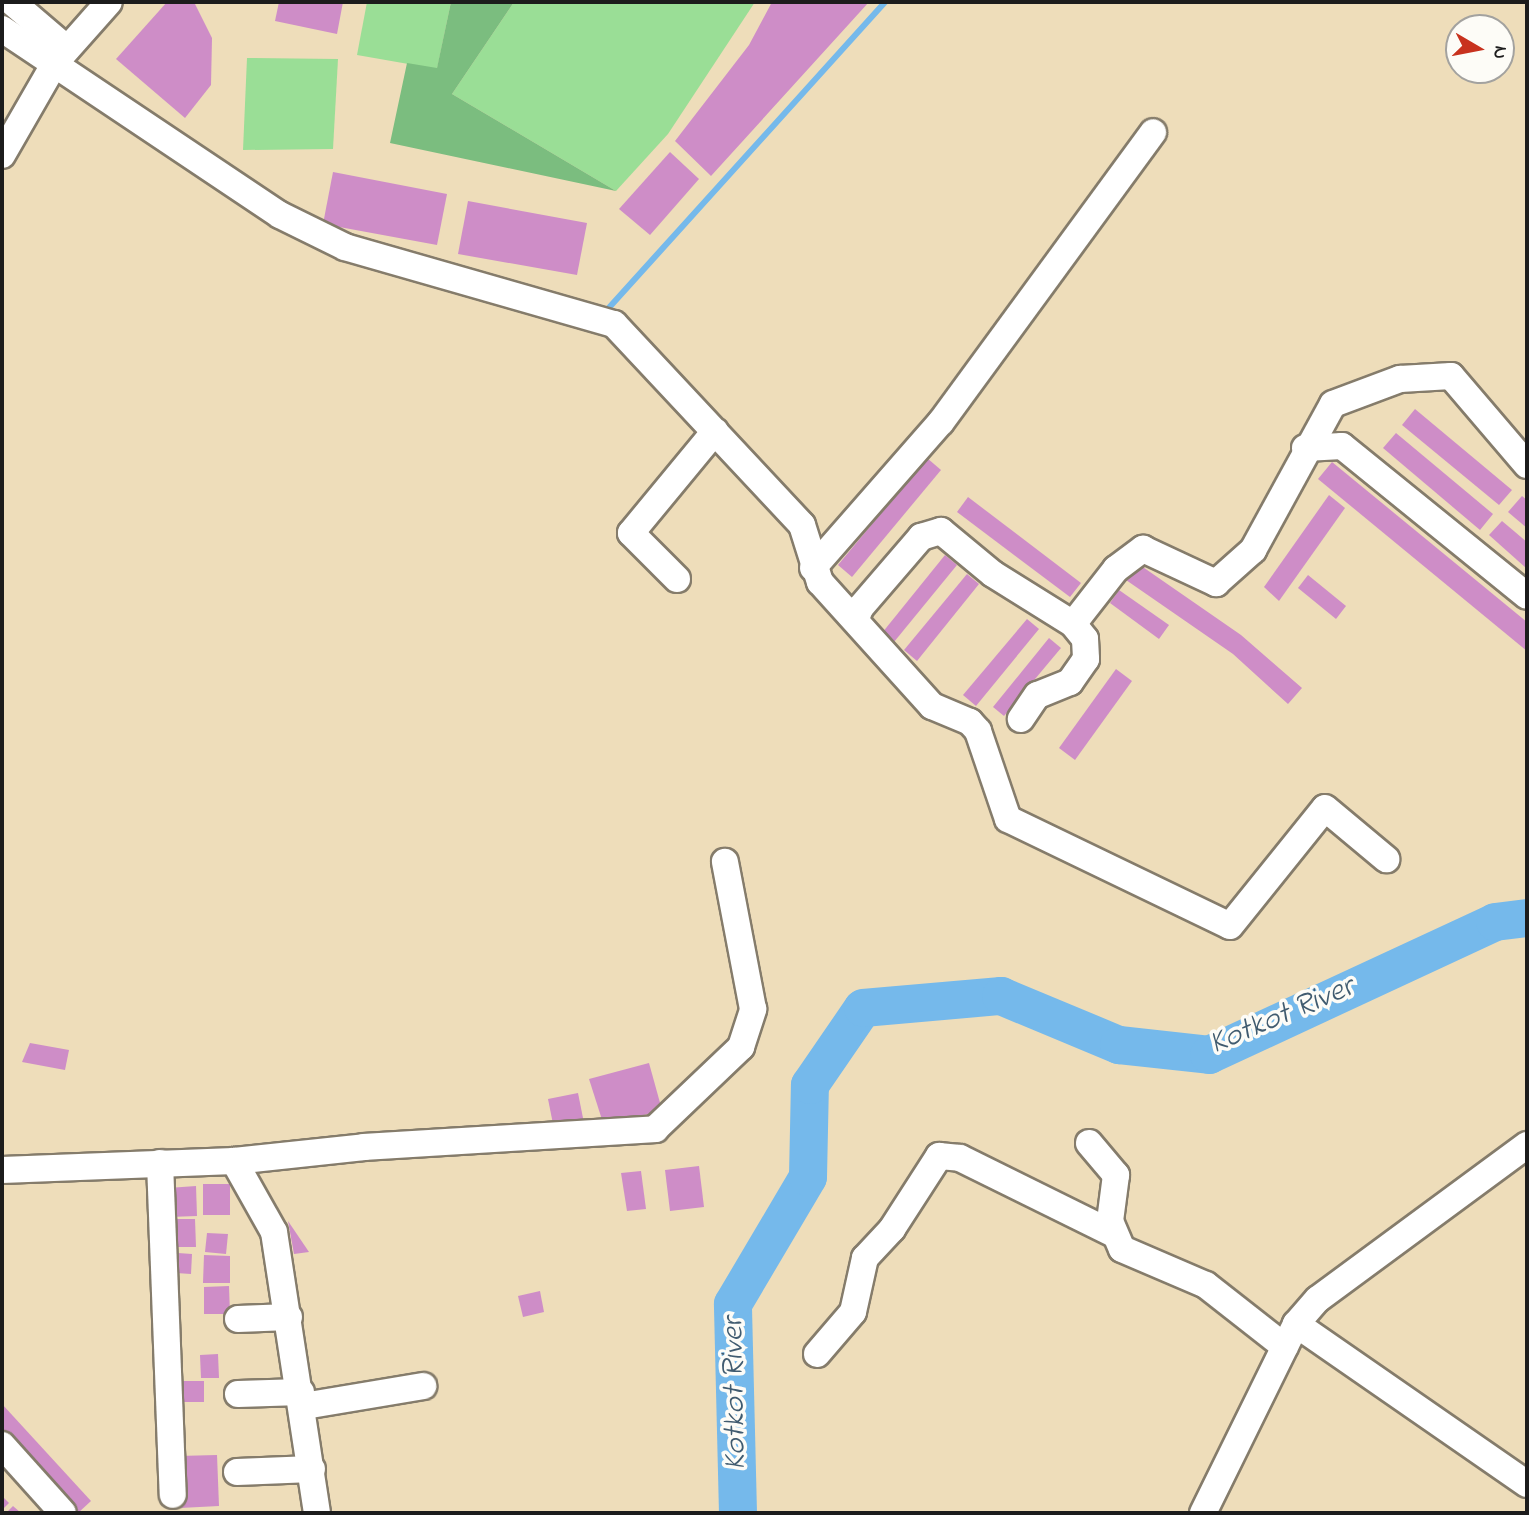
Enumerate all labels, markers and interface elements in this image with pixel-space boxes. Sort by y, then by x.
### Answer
north arrow [1445,14,1515,84]
text: N [1485,44,1514,61]
water label: Kotkot River [1204,969,1360,1065]
water label: Kotkot River [715,1317,757,1471]

